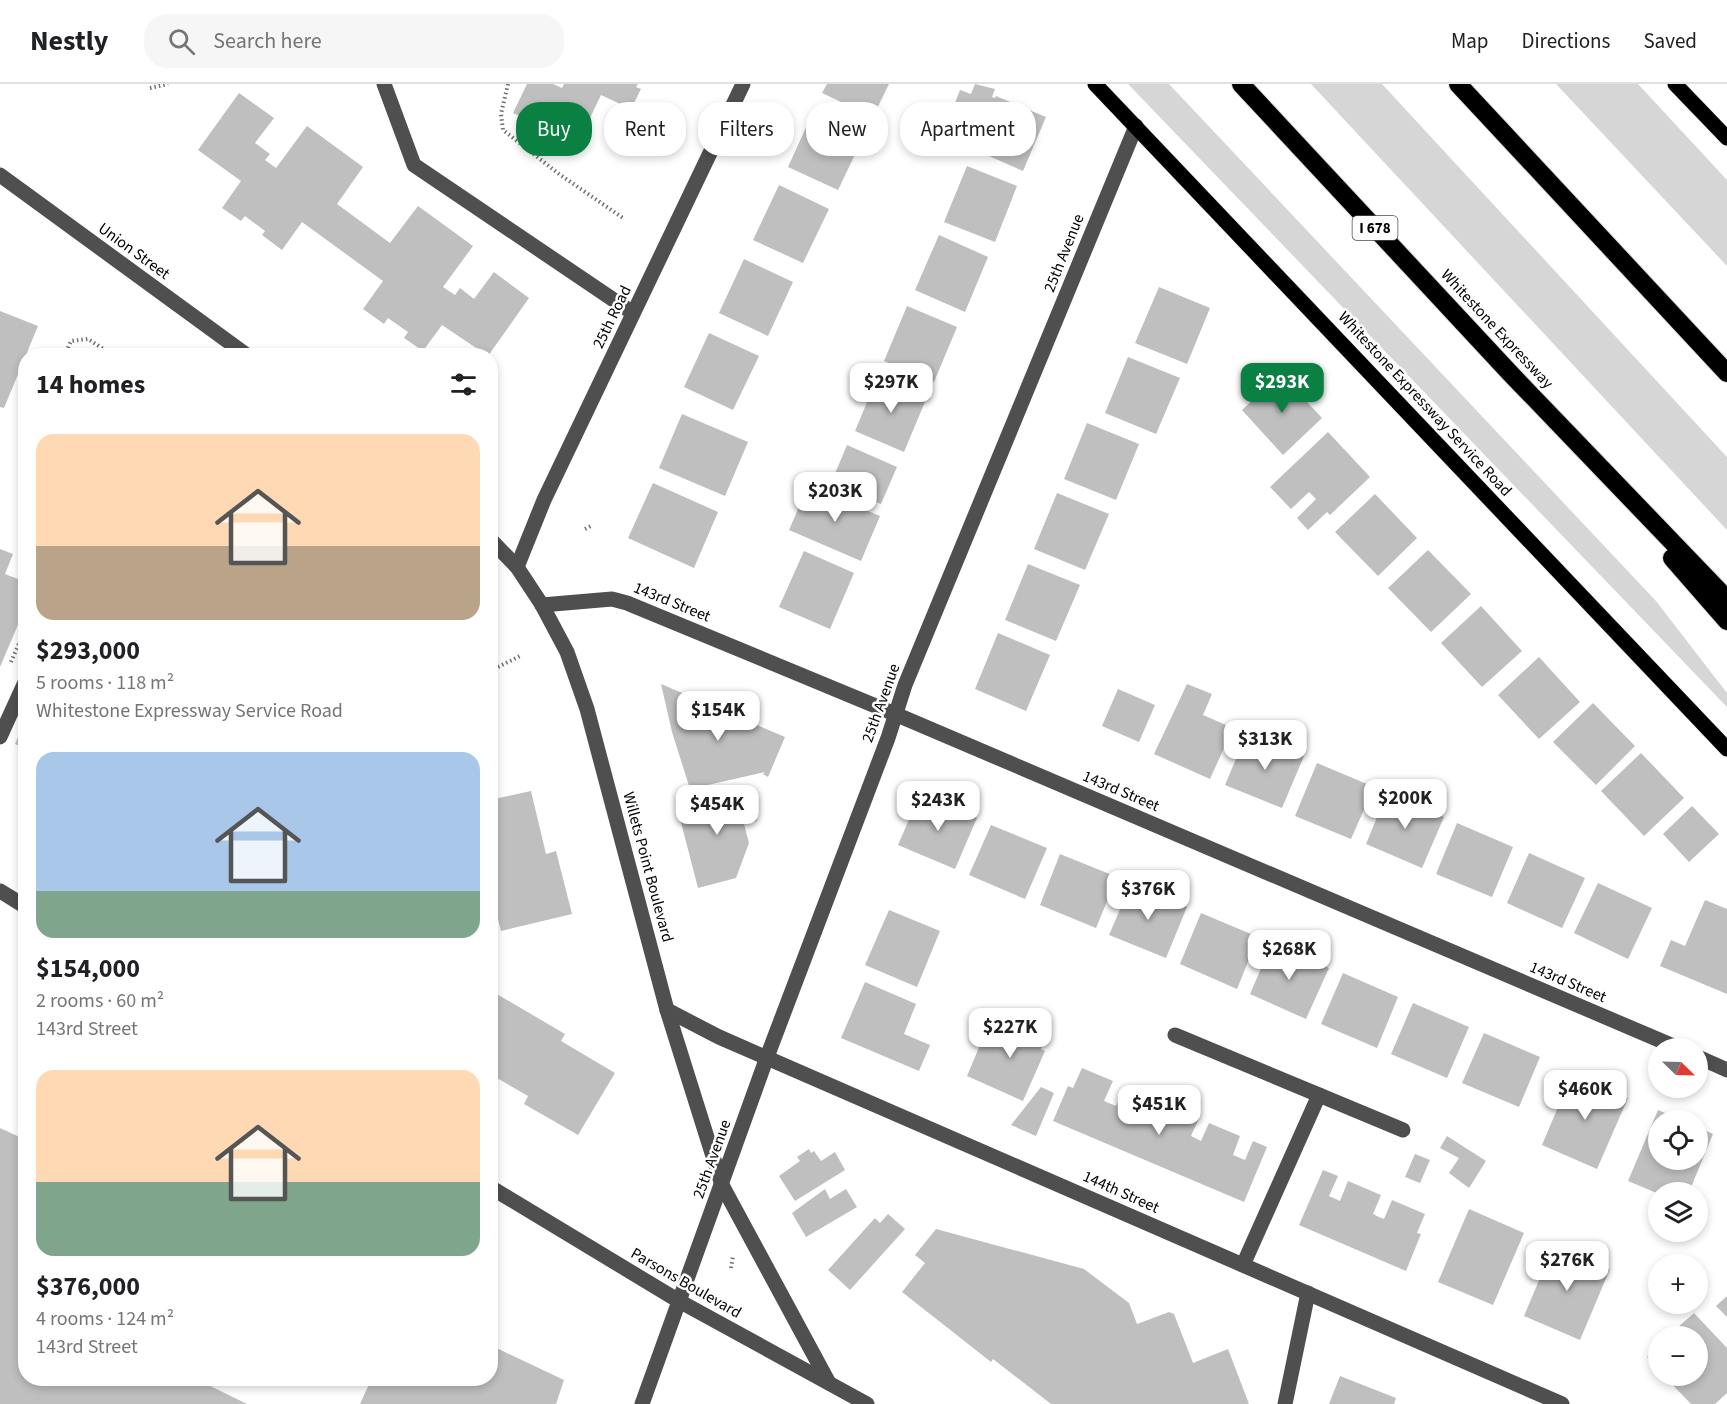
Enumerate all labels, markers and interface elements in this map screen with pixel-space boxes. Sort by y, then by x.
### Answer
search box [144,14,564,68]
text: Nestly [30,21,108,61]
icon: search [165,25,198,58]
text: Search here [213,25,322,57]
text: Map [1451,26,1489,56]
text: Directions [1522,26,1610,56]
text: Saved [1643,26,1697,56]
chip: Buy [516,102,592,156]
chip: Rent [604,102,686,156]
chip: Filters [698,102,794,156]
chip: New [806,102,888,156]
chip: Apartment [900,102,1036,156]
street label: 25th Avenue [1038,211,1090,295]
road number: I 678 [1352,216,1398,240]
street label: Union Street [94,217,175,285]
street label: Whitestone Expressway [1436,264,1559,394]
street label: 25th Road [587,282,637,352]
street label: Whitestone Expressway Service Road [1333,307,1517,501]
pin: $297K [849,363,933,414]
pin: $293K [1240,363,1324,414]
text: 14 homes [36,366,145,403]
icon: filters [447,368,480,401]
text: $297K [864,368,918,396]
text: $293K [1255,368,1309,396]
pin: $203K [793,472,877,523]
icon: home [204,473,312,581]
text: $203K [808,477,862,505]
street label: 143rd Street [630,577,714,628]
text: $293,000 [36,632,140,669]
street label: 25th Avenue [857,660,905,746]
text: 5 rooms · 118 m² [36,669,174,697]
pin: $154K [676,691,760,742]
text: $154K [691,696,745,724]
text: Whitestone Expressway Service Road [36,697,343,725]
pin: $313K [1223,720,1307,771]
text: $313K [1238,725,1292,753]
street label: 143rd Street [1079,765,1163,817]
pin: $200K [1363,779,1447,830]
pin: $243K [896,781,980,832]
text: $200K [1378,784,1432,812]
pin: $454K [675,785,759,836]
text: $243K [911,786,965,814]
street label: Willets Point Boulevard [617,789,679,945]
text: $454K [690,790,744,818]
icon: home [204,791,312,899]
pin: $376K [1106,870,1190,921]
text: $376K [1121,875,1175,903]
pin: $268K [1247,930,1331,981]
text: $268K [1262,935,1316,963]
text: $154,000 [36,950,140,987]
street label: 143rd Street [1526,956,1610,1008]
text: 2 rooms · 60 m² [36,987,164,1015]
pin: $227K [968,1008,1052,1059]
text: $227K [983,1013,1037,1041]
text: 143rd Street [36,1015,138,1043]
north arrow [1648,1038,1708,1098]
map controls [1648,1038,1708,1386]
pin: $460K [1543,1070,1627,1121]
text: $460K [1558,1075,1612,1103]
pin: $451K [1117,1085,1201,1136]
text: $451K [1132,1090,1186,1118]
icon: home [204,1109,312,1217]
button: locate [1648,1110,1708,1170]
street label: 25th Avenue [688,1116,736,1202]
street label: 144th Street [1079,1165,1163,1219]
button: layers [1648,1182,1708,1242]
pin: $276K [1525,1241,1609,1292]
street label: Parsons Boulevard [627,1242,745,1324]
text: $276K [1540,1246,1594,1274]
button: + [1648,1254,1708,1314]
text: $376,000 [36,1268,140,1305]
text: 4 rooms · 124 m² [36,1305,174,1333]
button: − [1648,1326,1708,1386]
text: 143rd Street [36,1333,138,1361]

